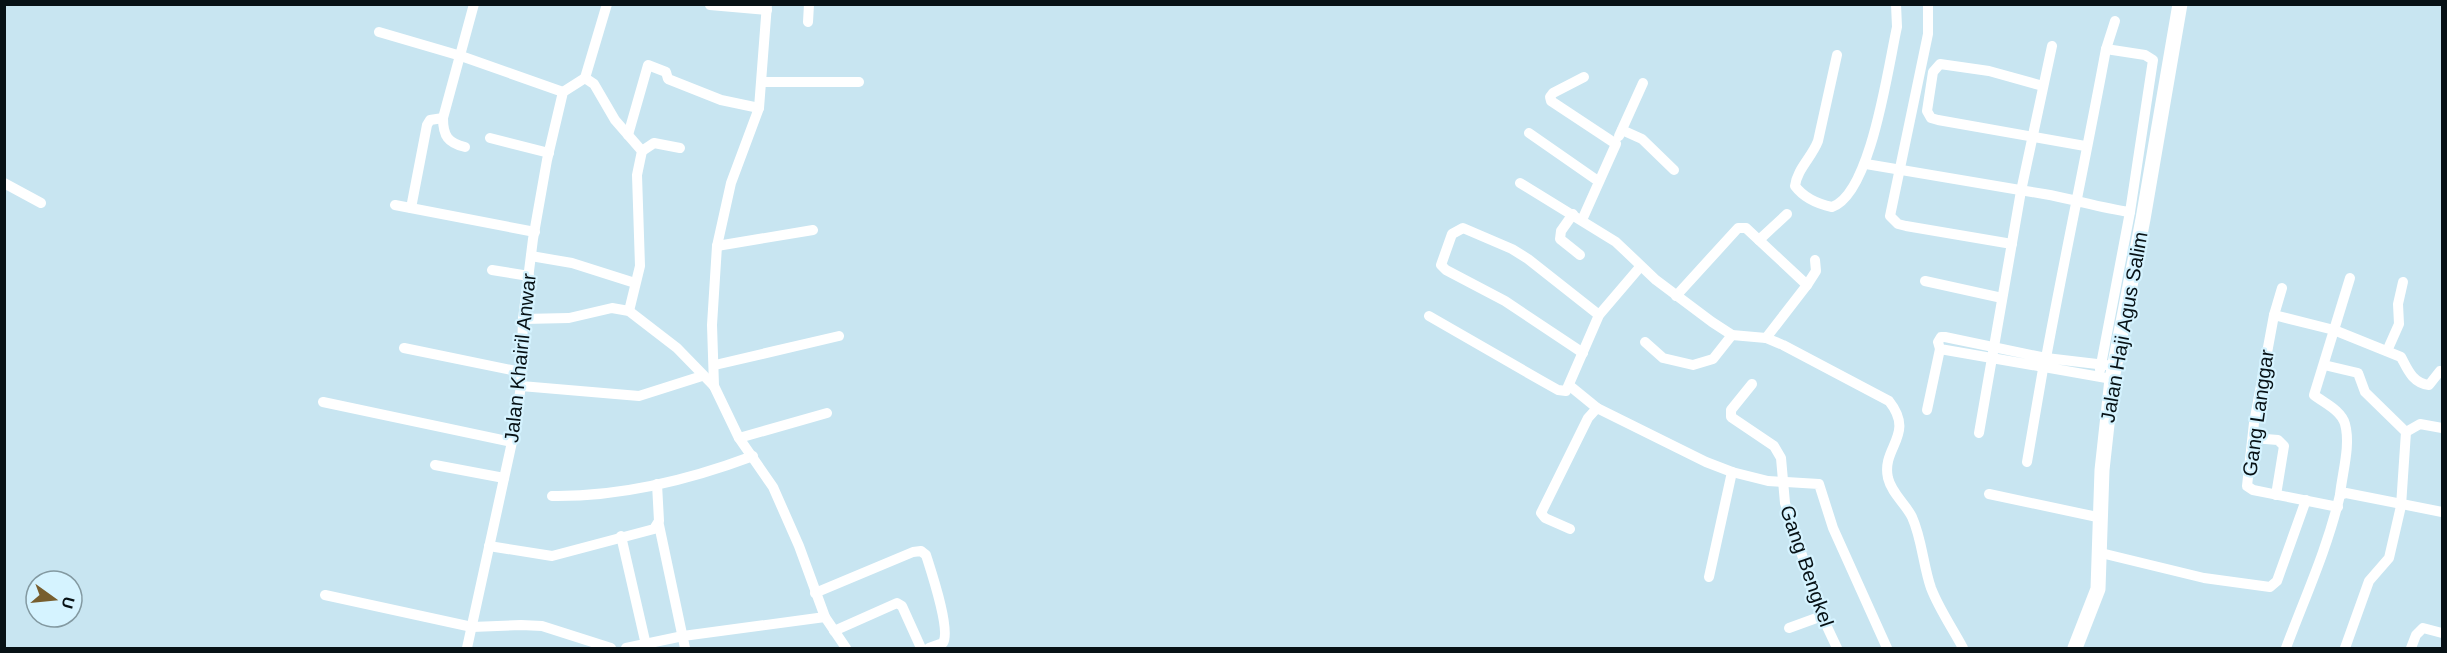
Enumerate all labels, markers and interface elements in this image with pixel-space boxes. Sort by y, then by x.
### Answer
street label: Jalan Haji Agus Salim [2096,230,2152,424]
street label: Jalan Khairil Anwar [500,272,540,444]
street label: Gang Langgar [2238,348,2278,478]
street label: Gang Bengkel [1776,502,1838,630]
north arrow [24,569,84,629]
text: U [58,595,78,611]

